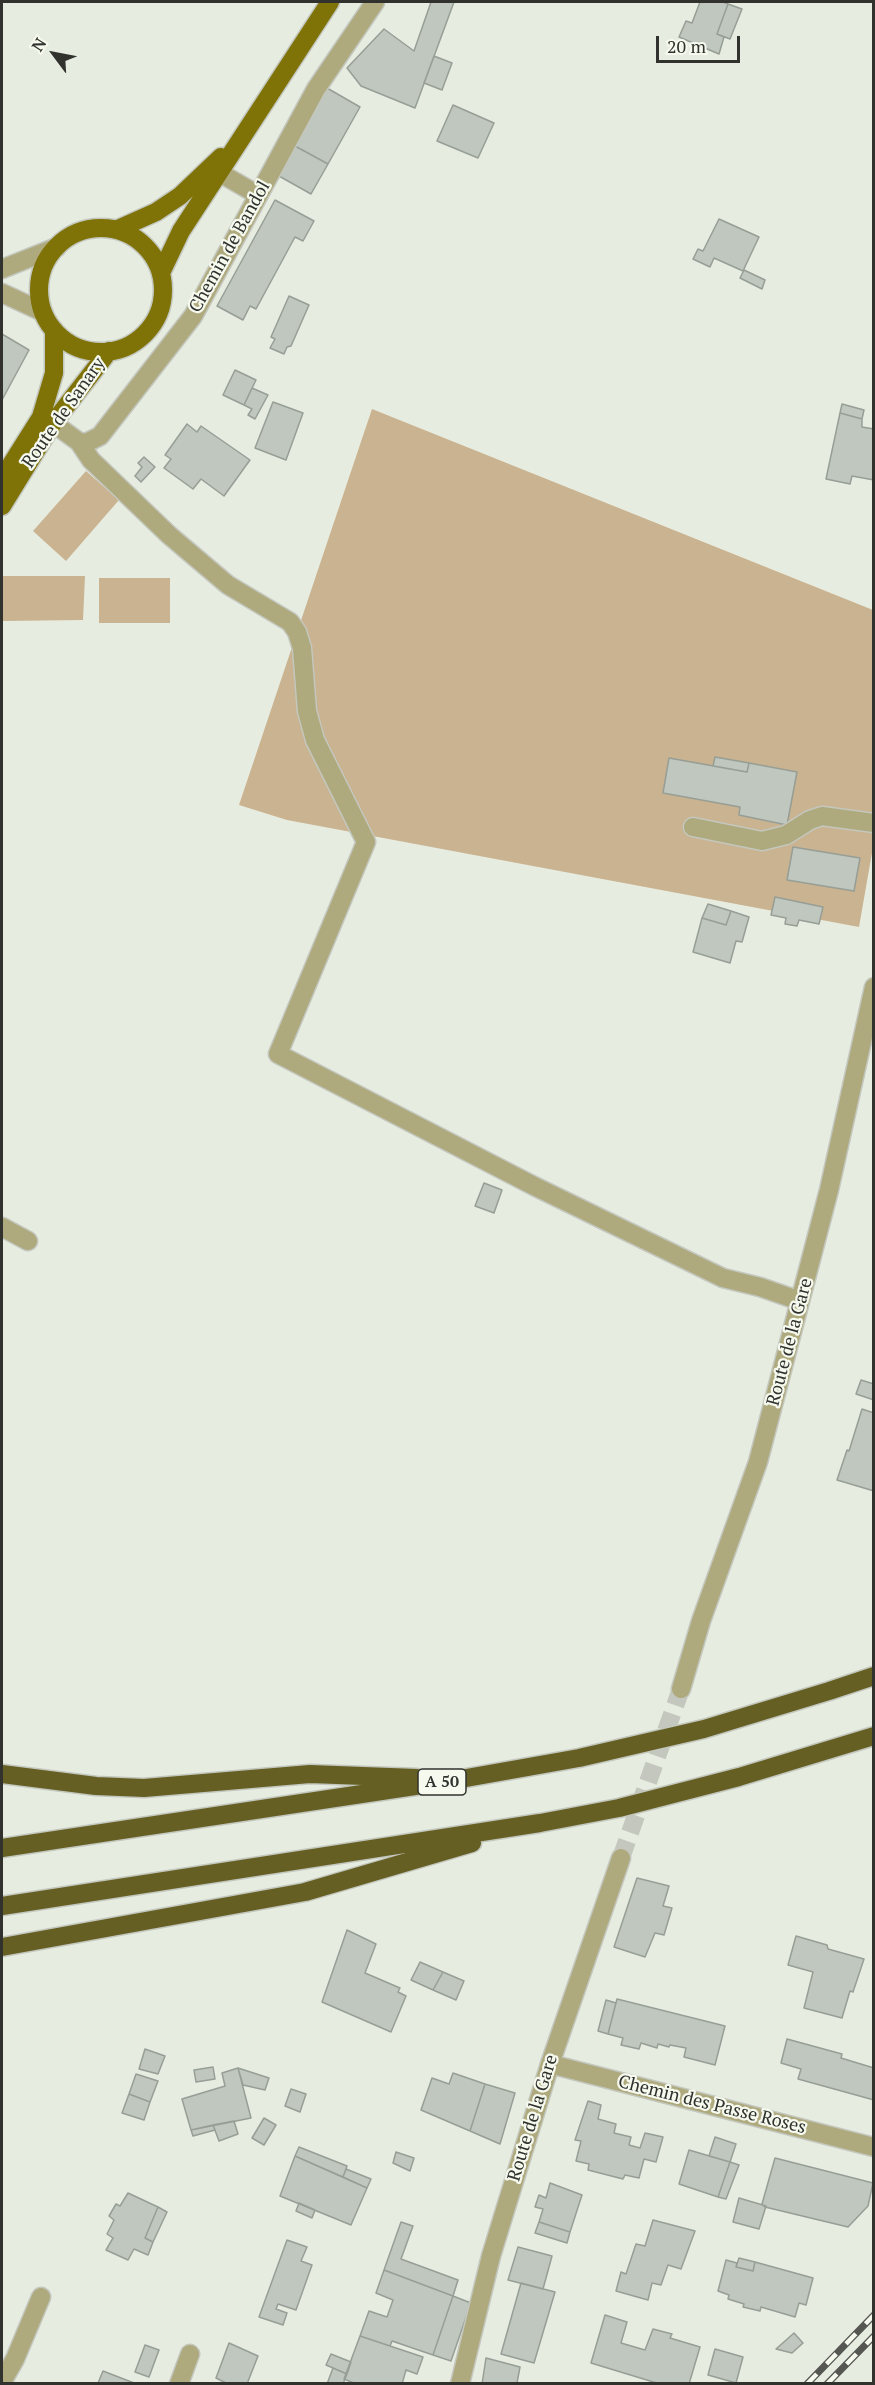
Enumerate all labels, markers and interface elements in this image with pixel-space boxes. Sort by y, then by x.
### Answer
north arrow [24,24,84,84]
scale bar [659,24,743,62]
text: N [26,33,51,55]
text: 20 m [667,34,706,58]
street label: Chemin de Bandol [185,178,275,316]
street label: Route de Sanary [18,354,110,472]
street label: Route de la Gare [763,1276,817,1408]
road number: A 50 [418,1769,466,1795]
street label: Route de la Gare [503,2052,563,2184]
street label: Chemin des Passe Roses [616,2071,808,2139]

